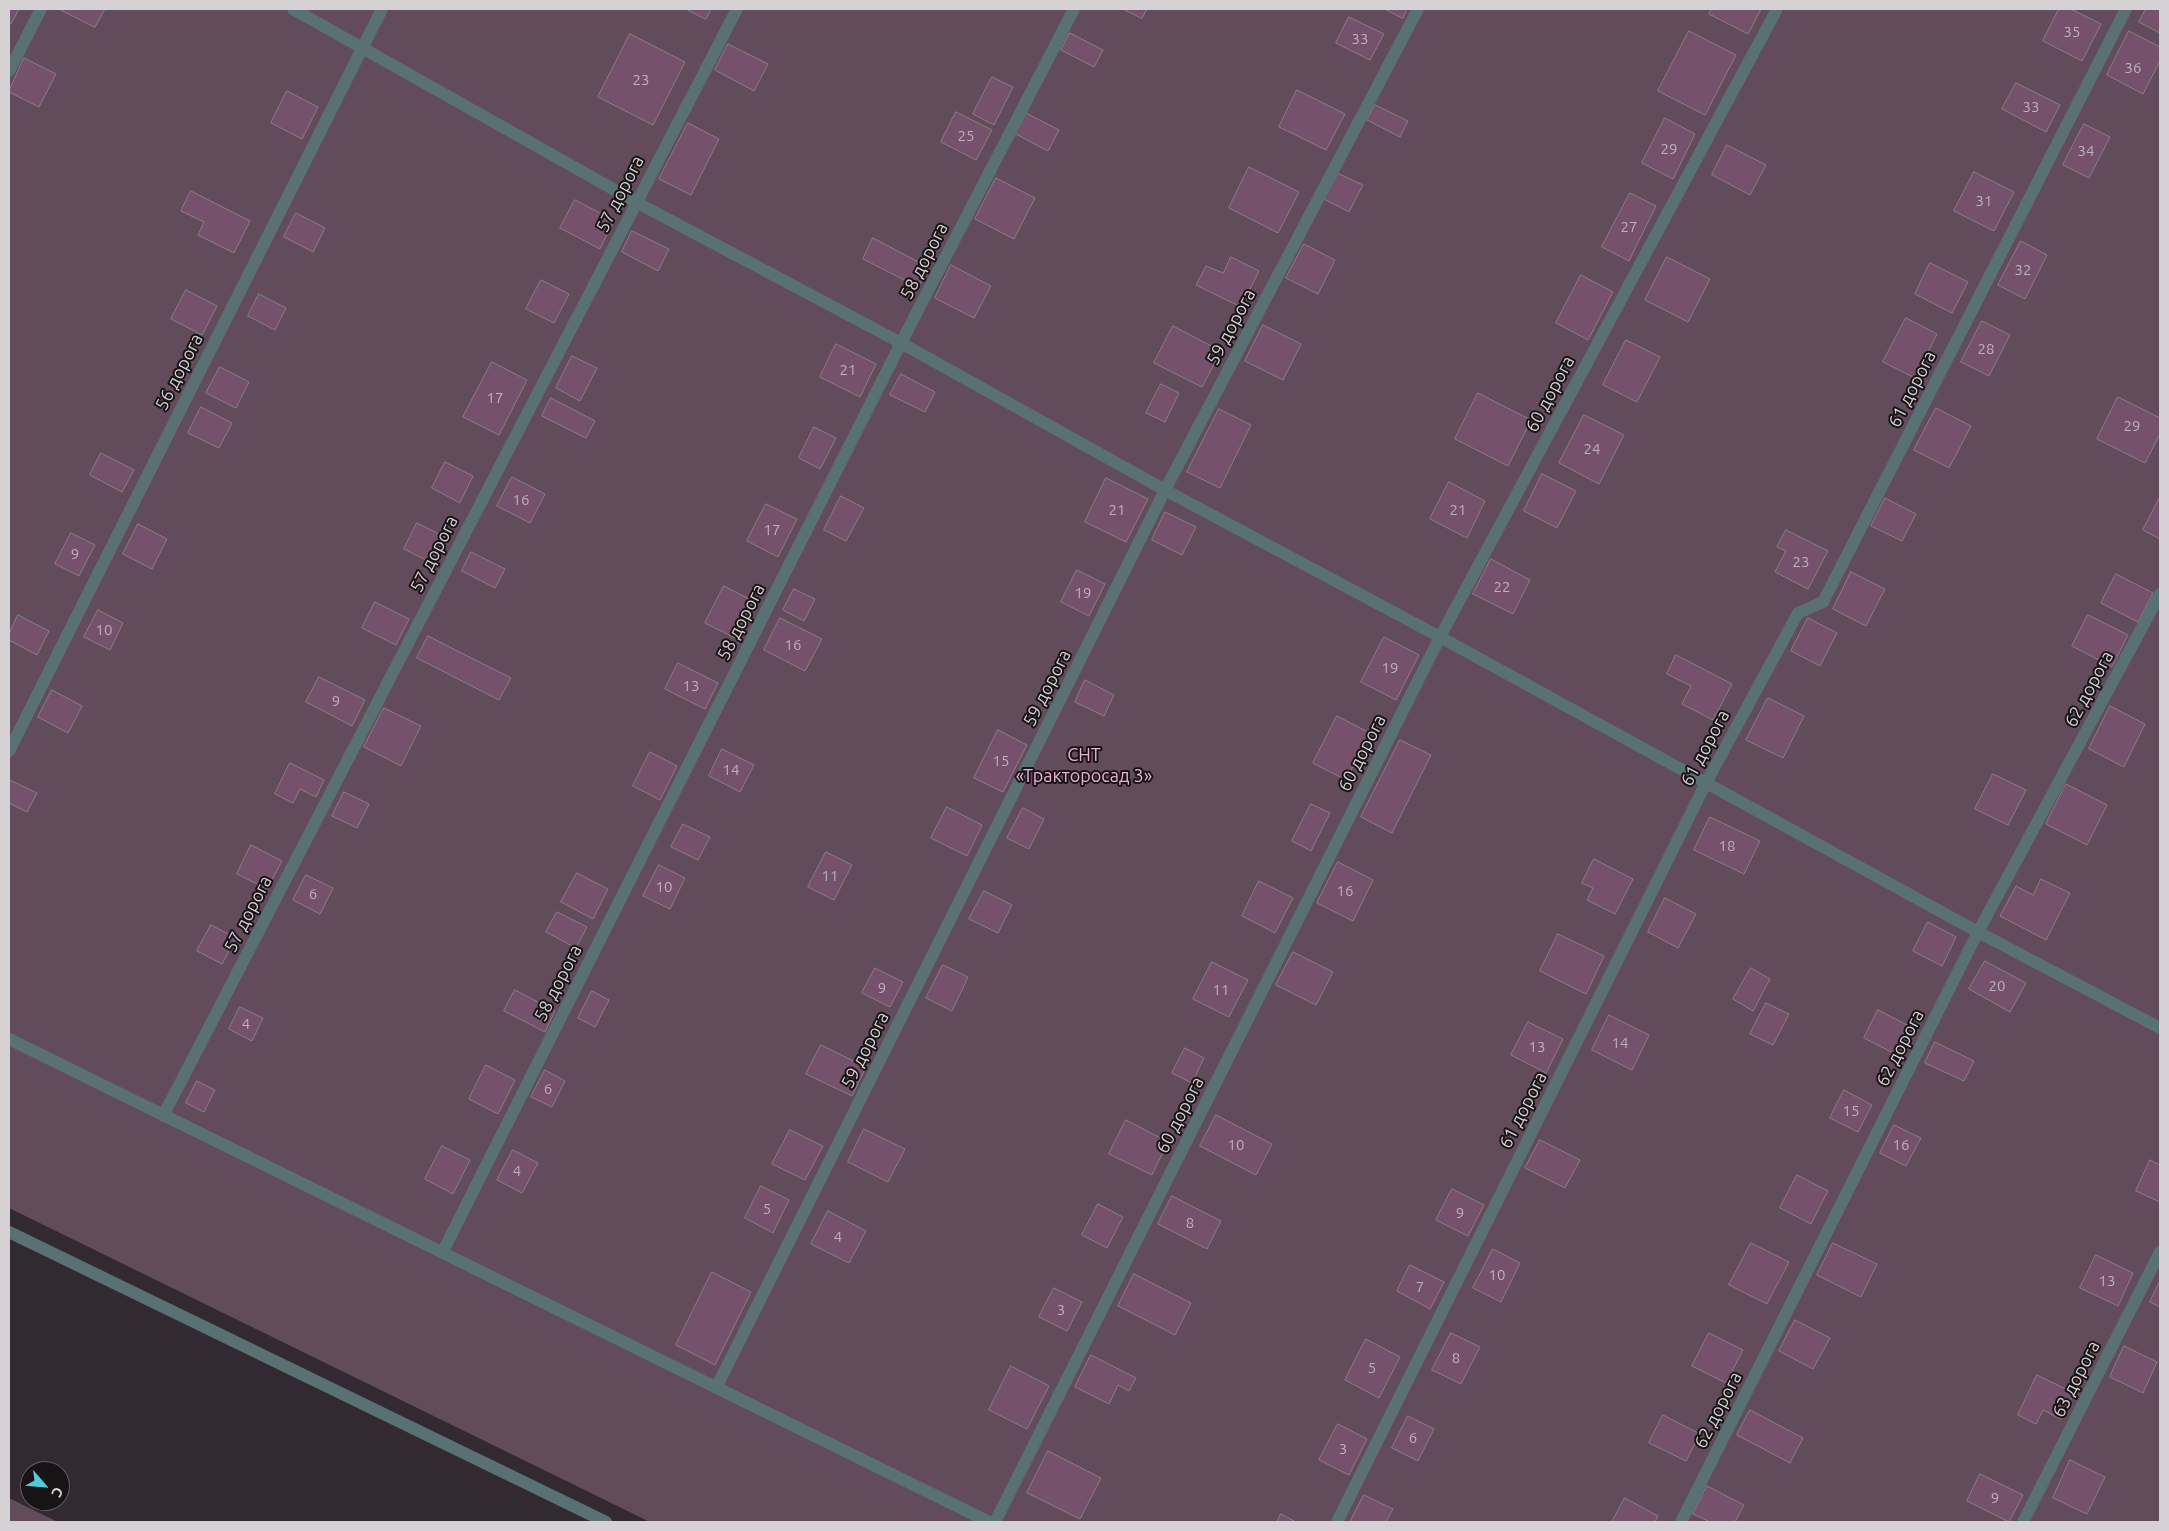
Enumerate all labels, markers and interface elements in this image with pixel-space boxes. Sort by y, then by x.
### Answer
house number: 35 [2064,23,2080,41]
house number: 33 [1352,30,1368,48]
house number: 36 [2125,59,2141,77]
house number: 23 [633,71,649,89]
house number: 33 [2023,98,2039,116]
house number: 25 [958,127,974,145]
house number: 29 [1661,140,1677,158]
house number: 34 [2078,142,2094,160]
street label: 57 дорога [592,152,648,236]
house number: 31 [1976,192,1992,210]
house number: 27 [1621,218,1637,236]
street label: 58 дорога [896,219,952,303]
house number: 32 [2015,261,2031,279]
street label: 59 дорога [1202,285,1260,369]
street label: 56 дорога [151,330,207,414]
house number: 28 [1978,340,1994,358]
street label: 61 дорога [1884,347,1940,431]
street label: 60 дорога [1521,352,1579,436]
house number: 21 [840,361,856,379]
house number: 17 [487,389,503,407]
house number: 29 [2124,417,2140,435]
house number: 24 [1584,440,1600,458]
house number: 16 [513,491,529,509]
house number: 21 [1109,501,1125,519]
house number: 21 [1450,501,1466,519]
street label: 57 дорога [406,512,462,596]
house number: 17 [764,521,780,539]
house number: 9 [71,545,79,563]
house number: 23 [1793,553,1809,571]
house number: 22 [1494,578,1510,596]
street label: 58 дорога [713,580,769,664]
house number: 19 [1075,584,1091,602]
house number: 10 [96,621,112,639]
house number: 16 [785,636,801,654]
street label: 59 дорога [1019,646,1075,730]
street label: 62 дорога [2060,647,2118,731]
house number: 19 [1382,659,1398,677]
house number: 13 [683,677,699,695]
house number: 9 [332,692,340,710]
street label: 61 дорога [1676,706,1734,790]
street label: 60 дорога [1334,711,1390,795]
park label: СНТ «Тракторосад 3» [1016,744,1152,786]
house number: 15 [993,752,1009,770]
house number: 14 [723,761,739,779]
house number: 18 [1719,837,1735,855]
house number: 11 [822,867,838,885]
street label: 57 дорога [220,872,276,956]
house number: 10 [656,878,672,896]
house number: 16 [1337,882,1353,900]
house number: 6 [309,885,317,903]
street label: 58 дорога [530,941,586,1025]
house number: 20 [1989,977,2005,995]
house number: 9 [878,979,886,997]
house number: 11 [1213,981,1229,999]
street label: 62 дорога [1872,1006,1928,1090]
street label: 59 дорога [837,1008,893,1092]
house number: 4 [242,1015,250,1033]
house number: 14 [1612,1034,1628,1052]
house number: 13 [1529,1038,1545,1056]
street label: 61 дорога [1495,1068,1551,1152]
street label: 60 дорога [1152,1073,1208,1157]
house number: 6 [544,1080,552,1098]
house number: 15 [1843,1102,1859,1120]
house number: 10 [1228,1136,1244,1154]
house number: 16 [1893,1136,1909,1154]
house number: 4 [513,1162,521,1180]
house number: 5 [763,1200,771,1218]
house number: 9 [1456,1204,1464,1222]
house number: 8 [1186,1214,1194,1232]
house number: 4 [834,1228,842,1246]
house number: 10 [1489,1266,1505,1284]
house number: 13 [2099,1272,2115,1290]
house number: 7 [1416,1278,1424,1296]
house number: 3 [1057,1301,1065,1319]
street label: 63 дорога [2048,1337,2104,1421]
house number: 8 [1452,1349,1460,1367]
house number: 5 [1368,1359,1376,1377]
street label: 62 дорога [1690,1368,1746,1452]
house number: 6 [1409,1429,1417,1447]
house number: 3 [1339,1440,1347,1458]
north arrow [20,1461,70,1511]
text: С [48,1485,67,1500]
house number: 9 [1991,1489,1999,1507]

